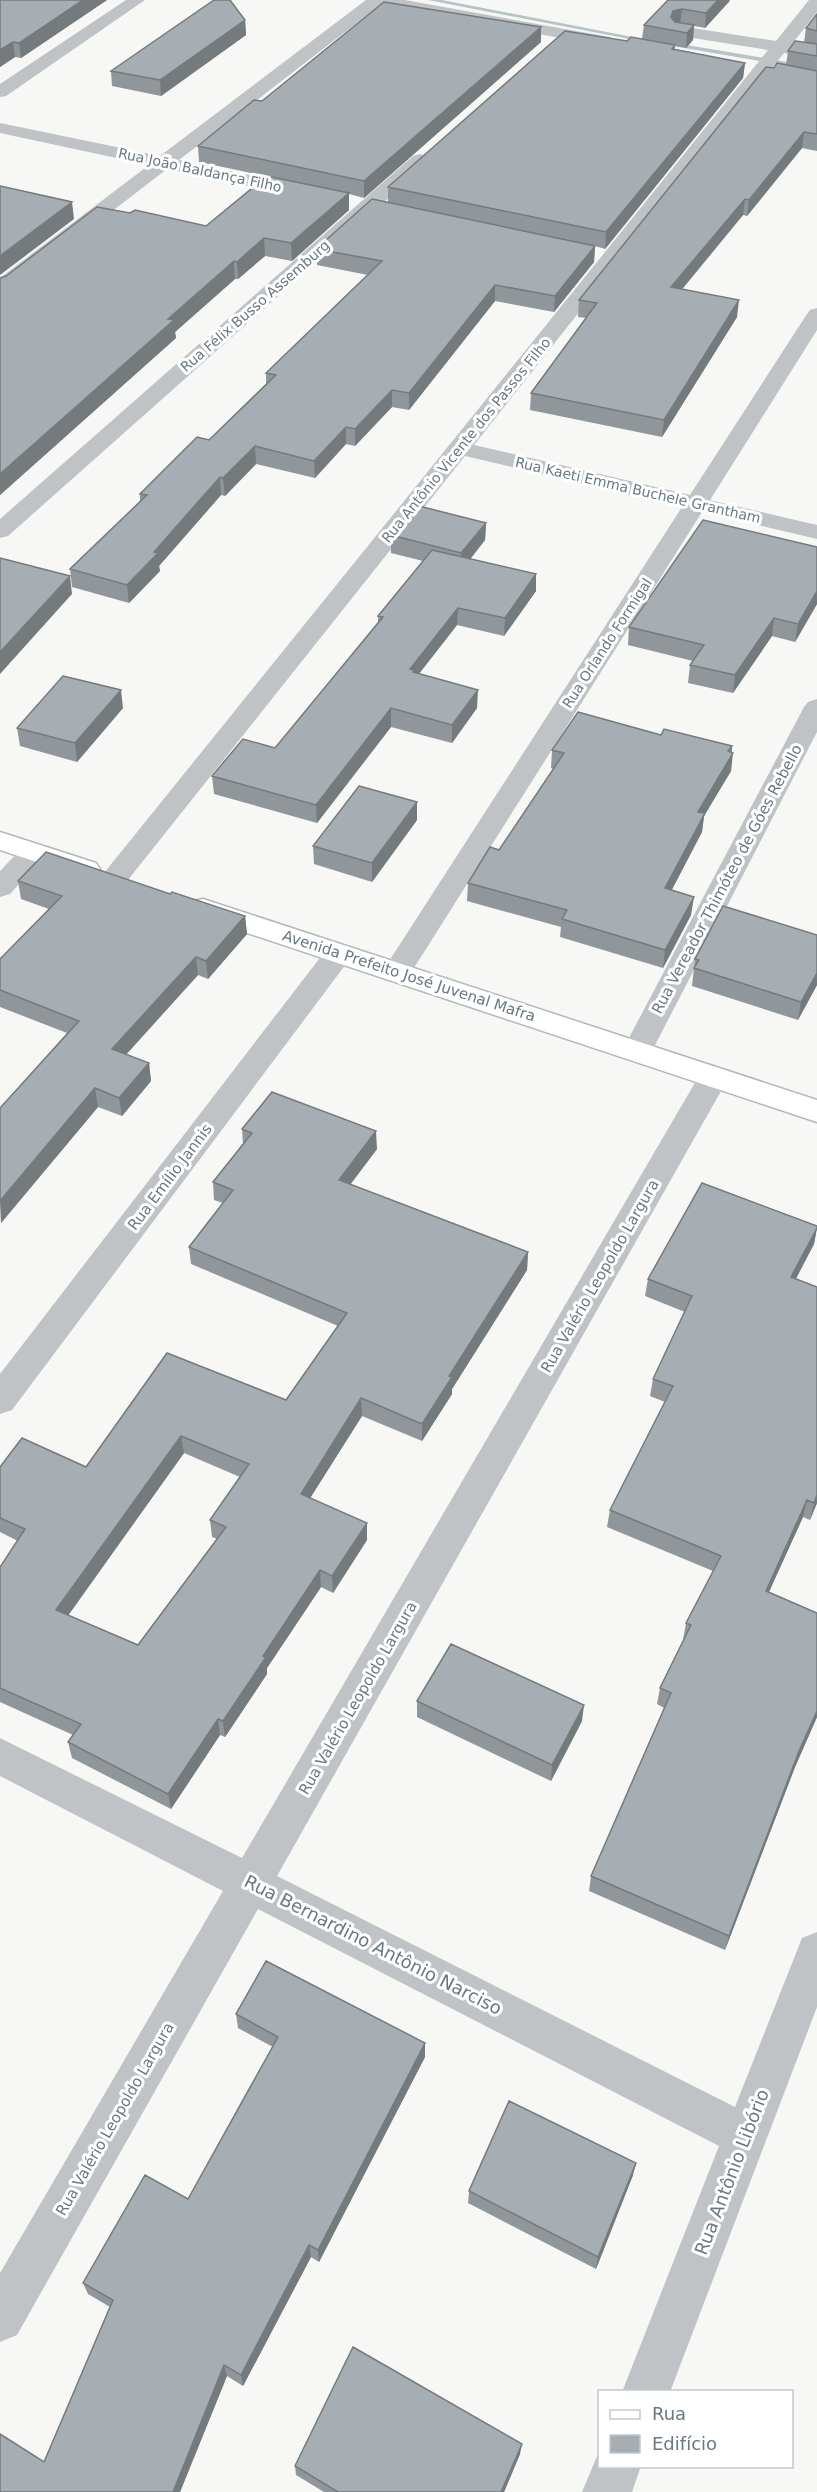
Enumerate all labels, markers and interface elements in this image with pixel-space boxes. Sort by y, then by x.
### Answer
street label: Rua João Baldança Filho [117,145,283,195]
street label: Rua Félix Busso Assemburg [177,237,333,375]
street label: Rua Antônio Vicente dos Passos Filho [378,334,554,546]
street label: Rua Kaeti Emma Buchele Grantham [514,454,762,526]
street label: Rua Orlando Formigal [559,575,655,711]
street label: Rua Vereador Thimóteo de Góes Rebello [648,741,806,1017]
street label: Avenida Prefeito José Juvenal Mafra [280,927,538,1025]
street label: Rua Emílio Jannis [124,1120,216,1234]
street label: Rua Valério Leopoldo Largura [537,1176,663,1376]
street label: Rua Valério Leopoldo Largura [295,1598,421,1798]
street label: Rua Bernardino Antônio Narciso [241,1870,505,2019]
street label: Rua Valério Leopoldo Largura [52,2019,178,2219]
street label: Rua Antônio Libório [690,2086,773,2258]
legend [598,2390,793,2468]
text: Rua [652,2403,686,2424]
text: Edifício [652,2433,717,2454]

